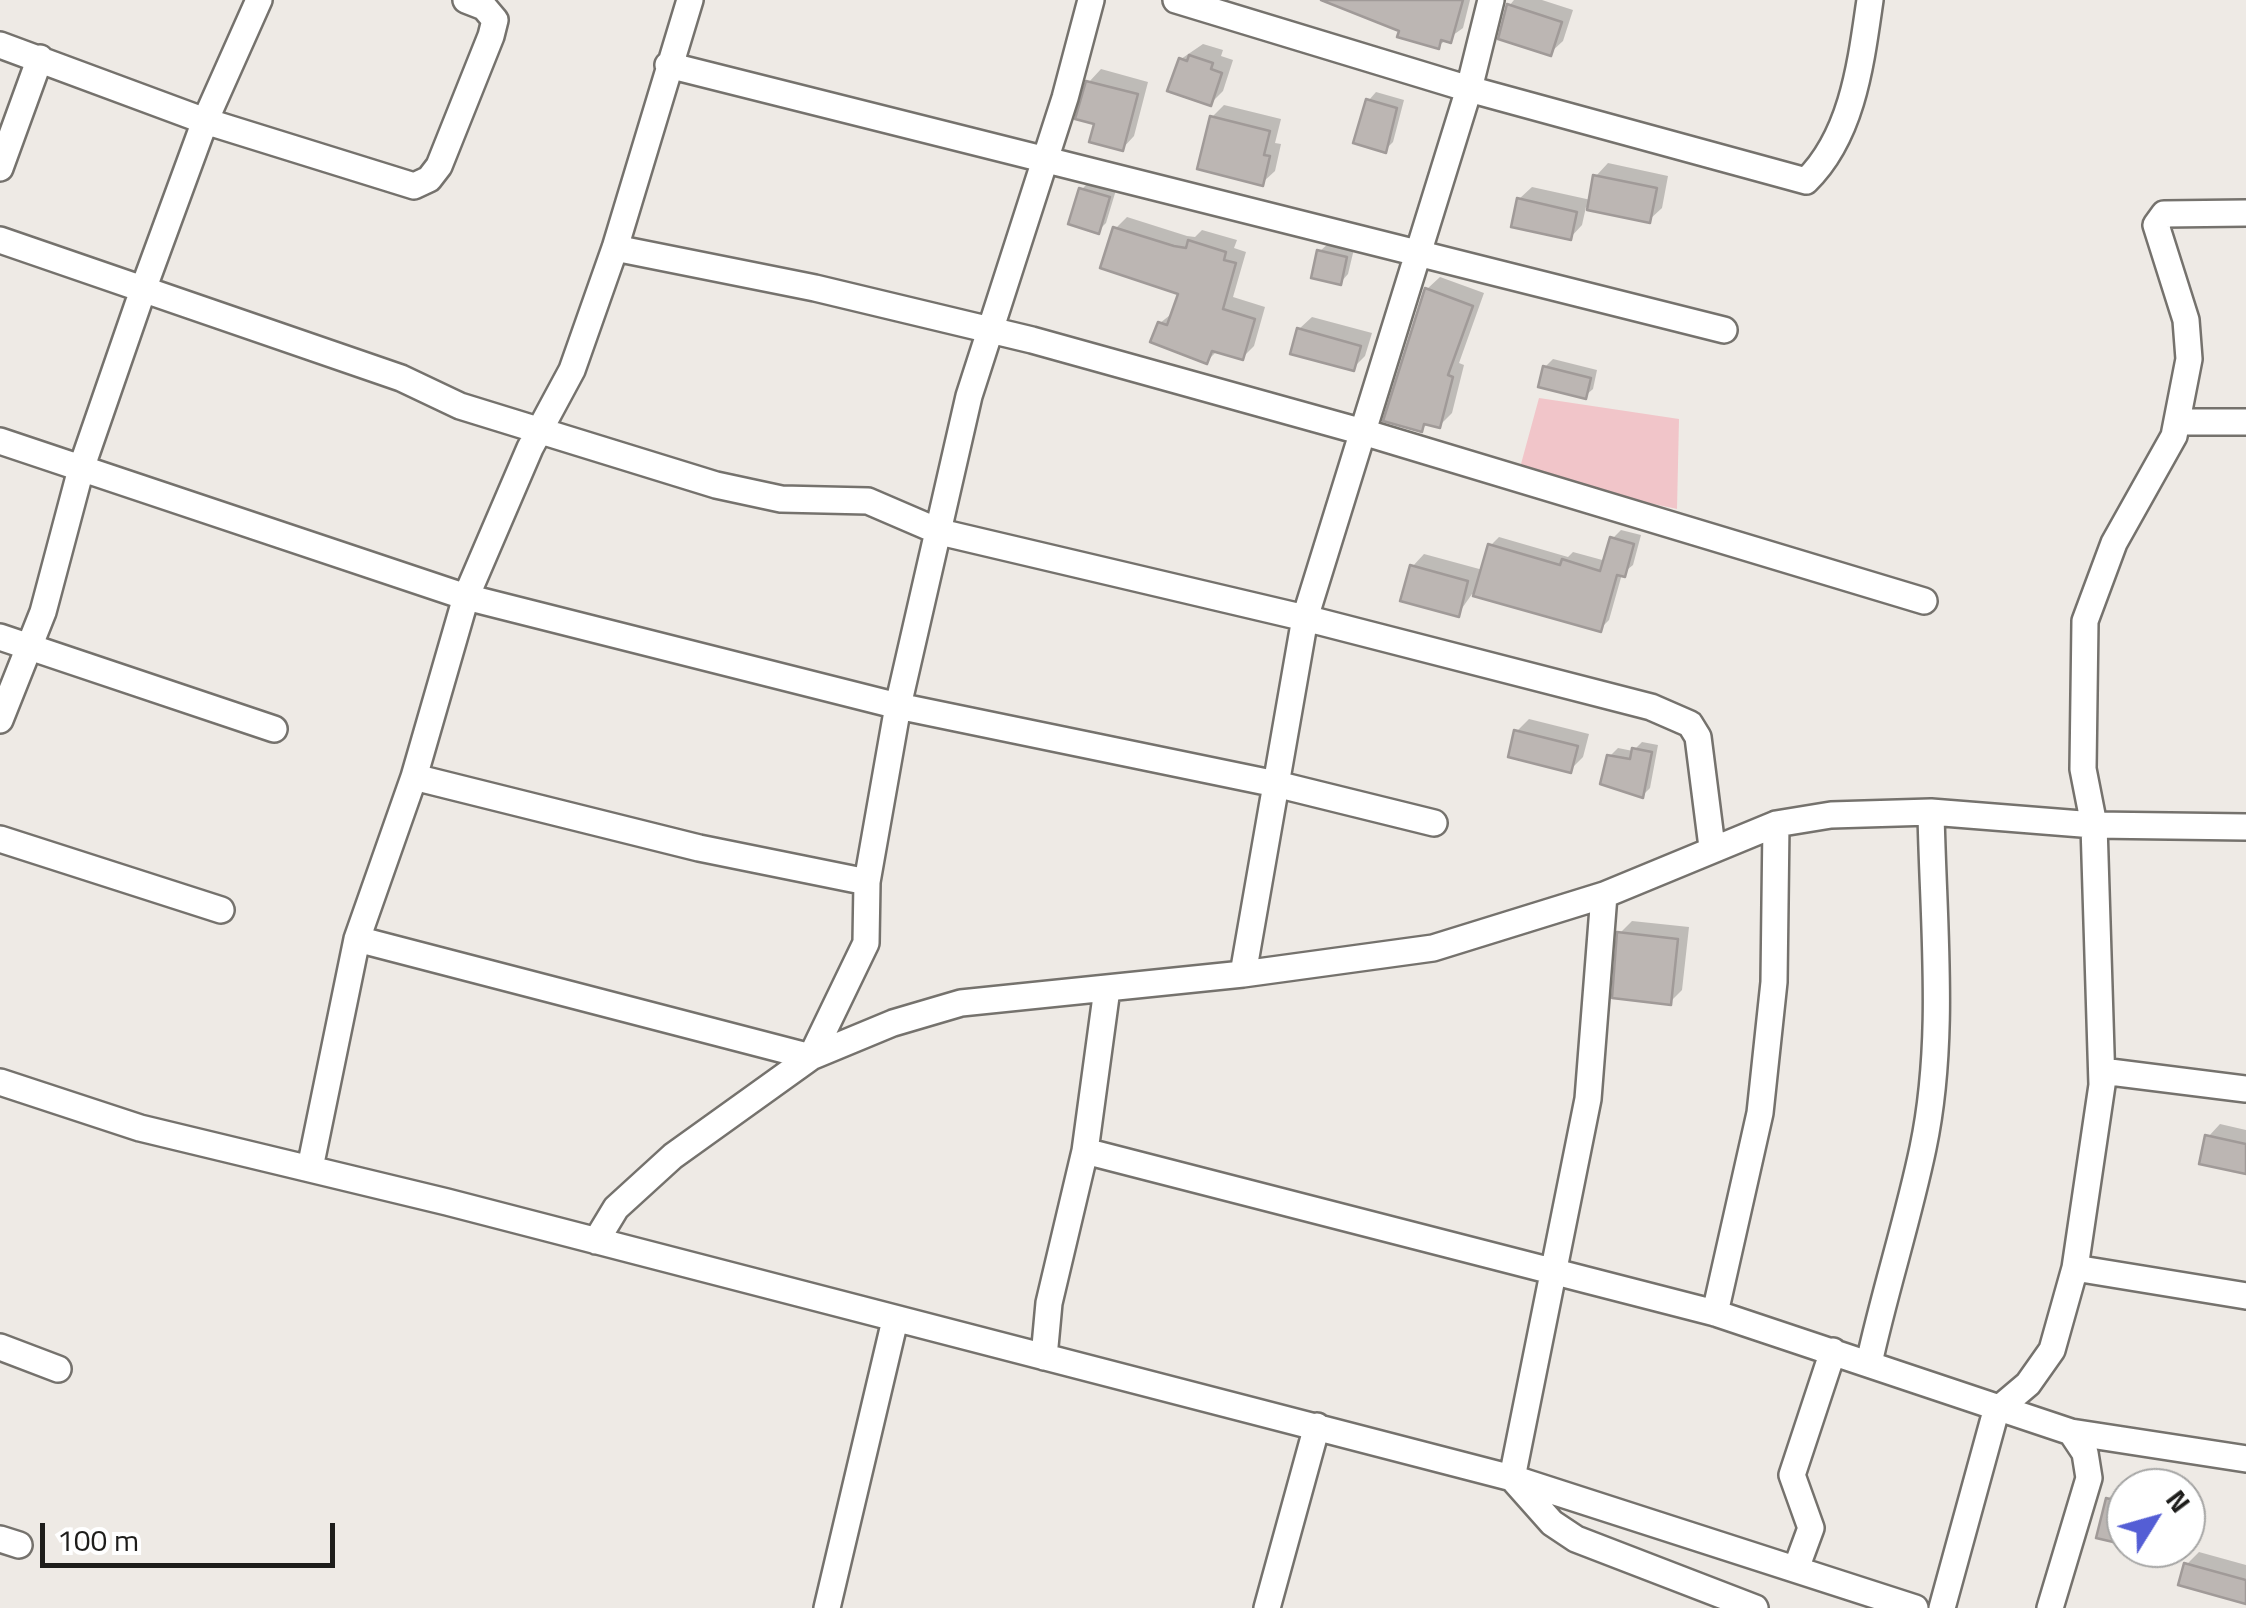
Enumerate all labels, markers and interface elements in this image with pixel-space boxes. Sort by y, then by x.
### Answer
north arrow [2106,1468,2206,1568]
text: N [2156,1480,2202,1522]
scale bar [45,1503,340,1565]
text: 100 m [57,1517,139,1563]

